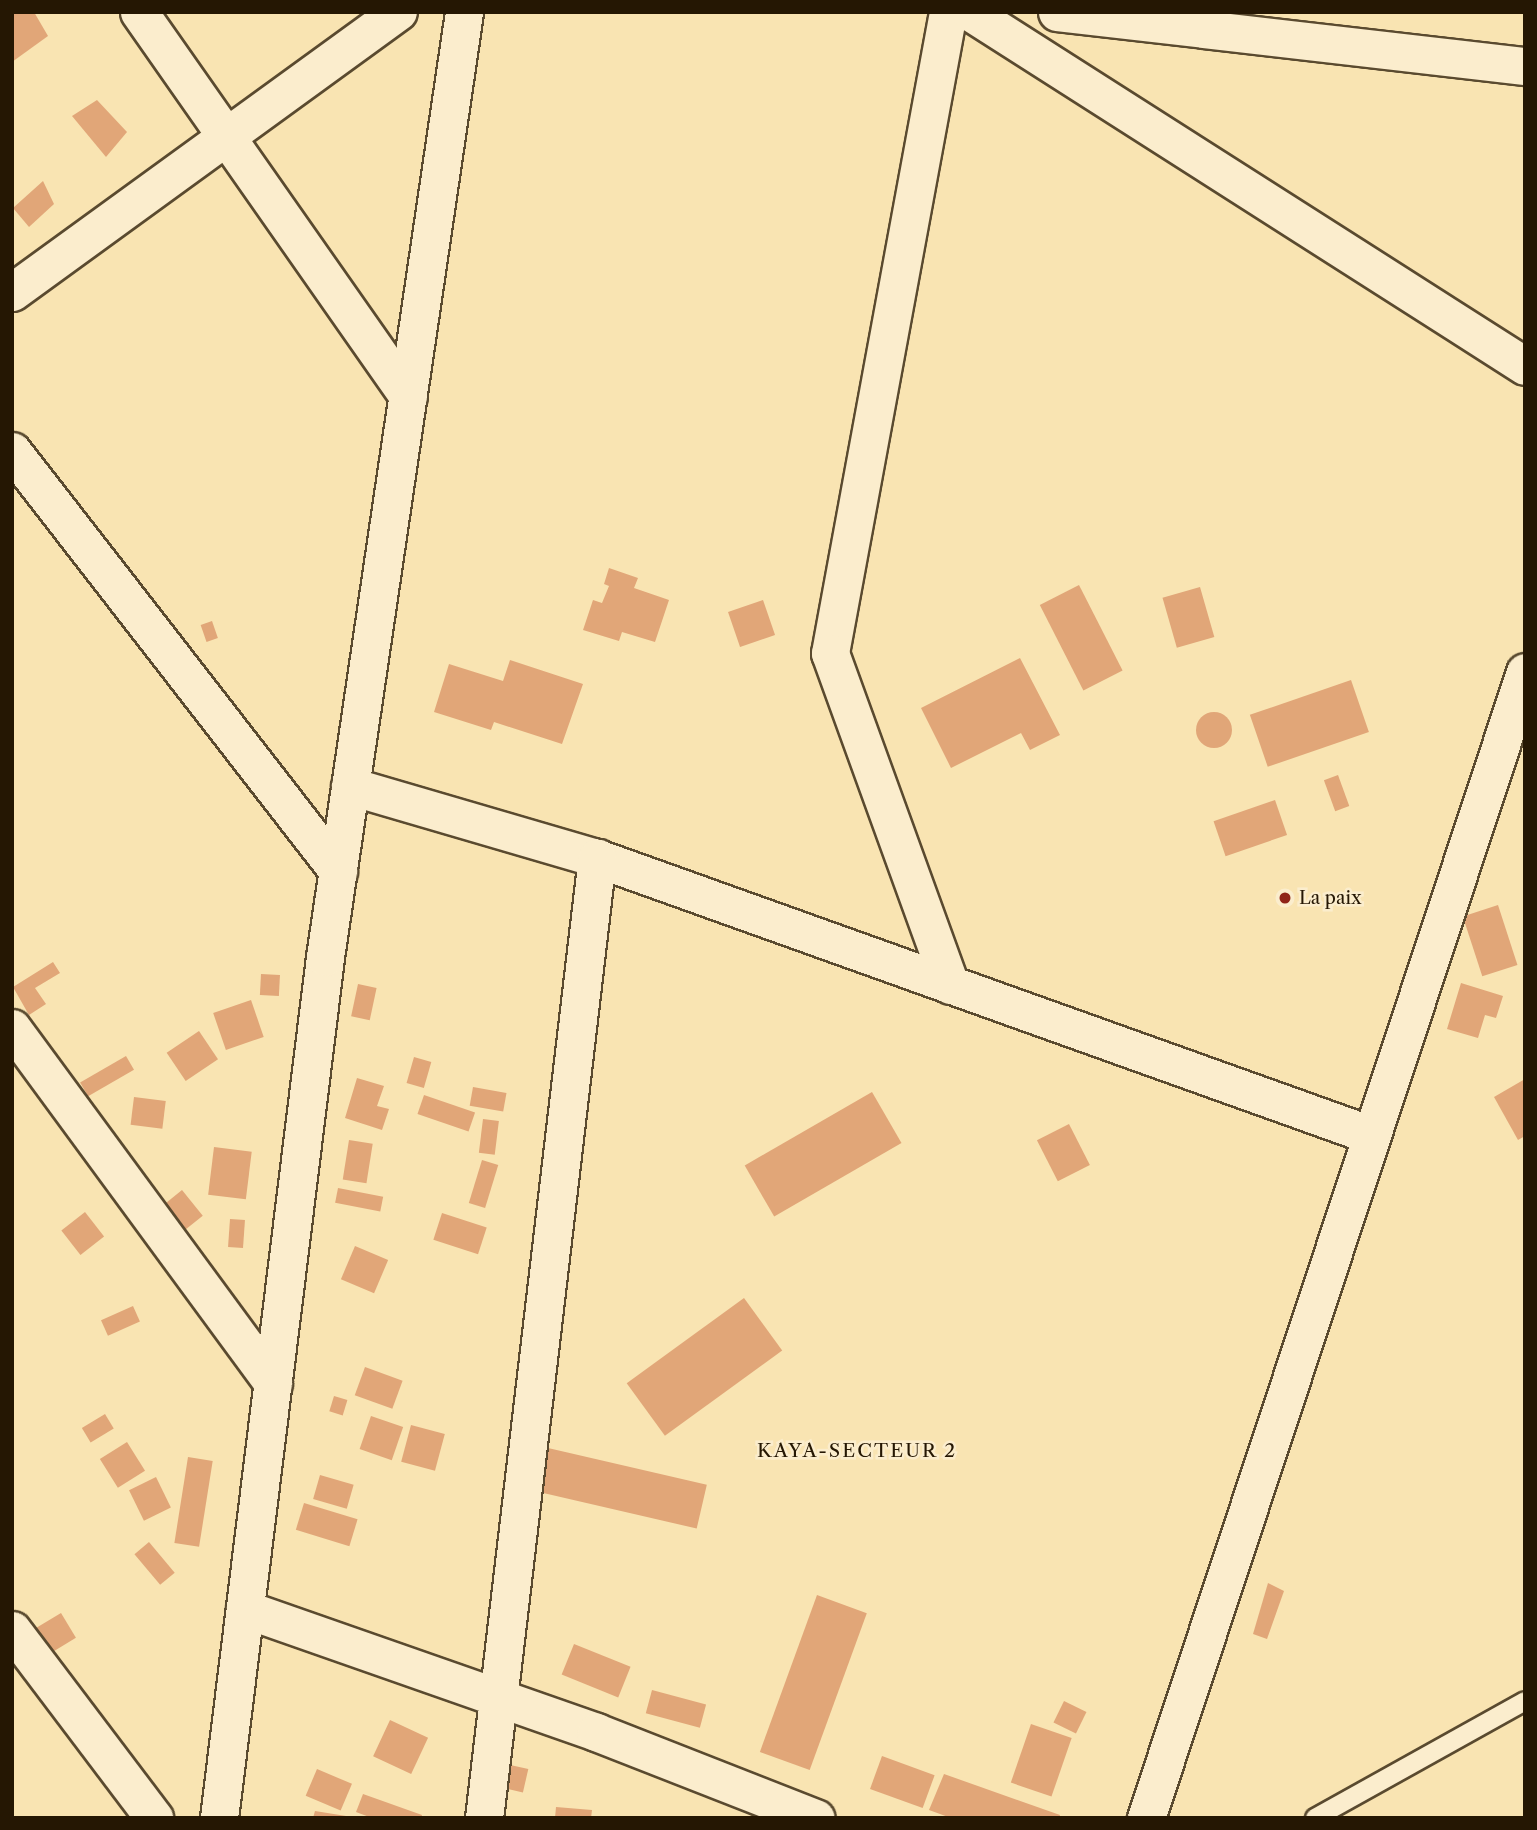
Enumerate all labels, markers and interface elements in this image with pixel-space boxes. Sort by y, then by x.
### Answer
place label: La paix [1299,887,1362,909]
marker: La paix [1277,890,1293,906]
district label: KAYA-SECTEUR 2 [758,1440,956,1462]

